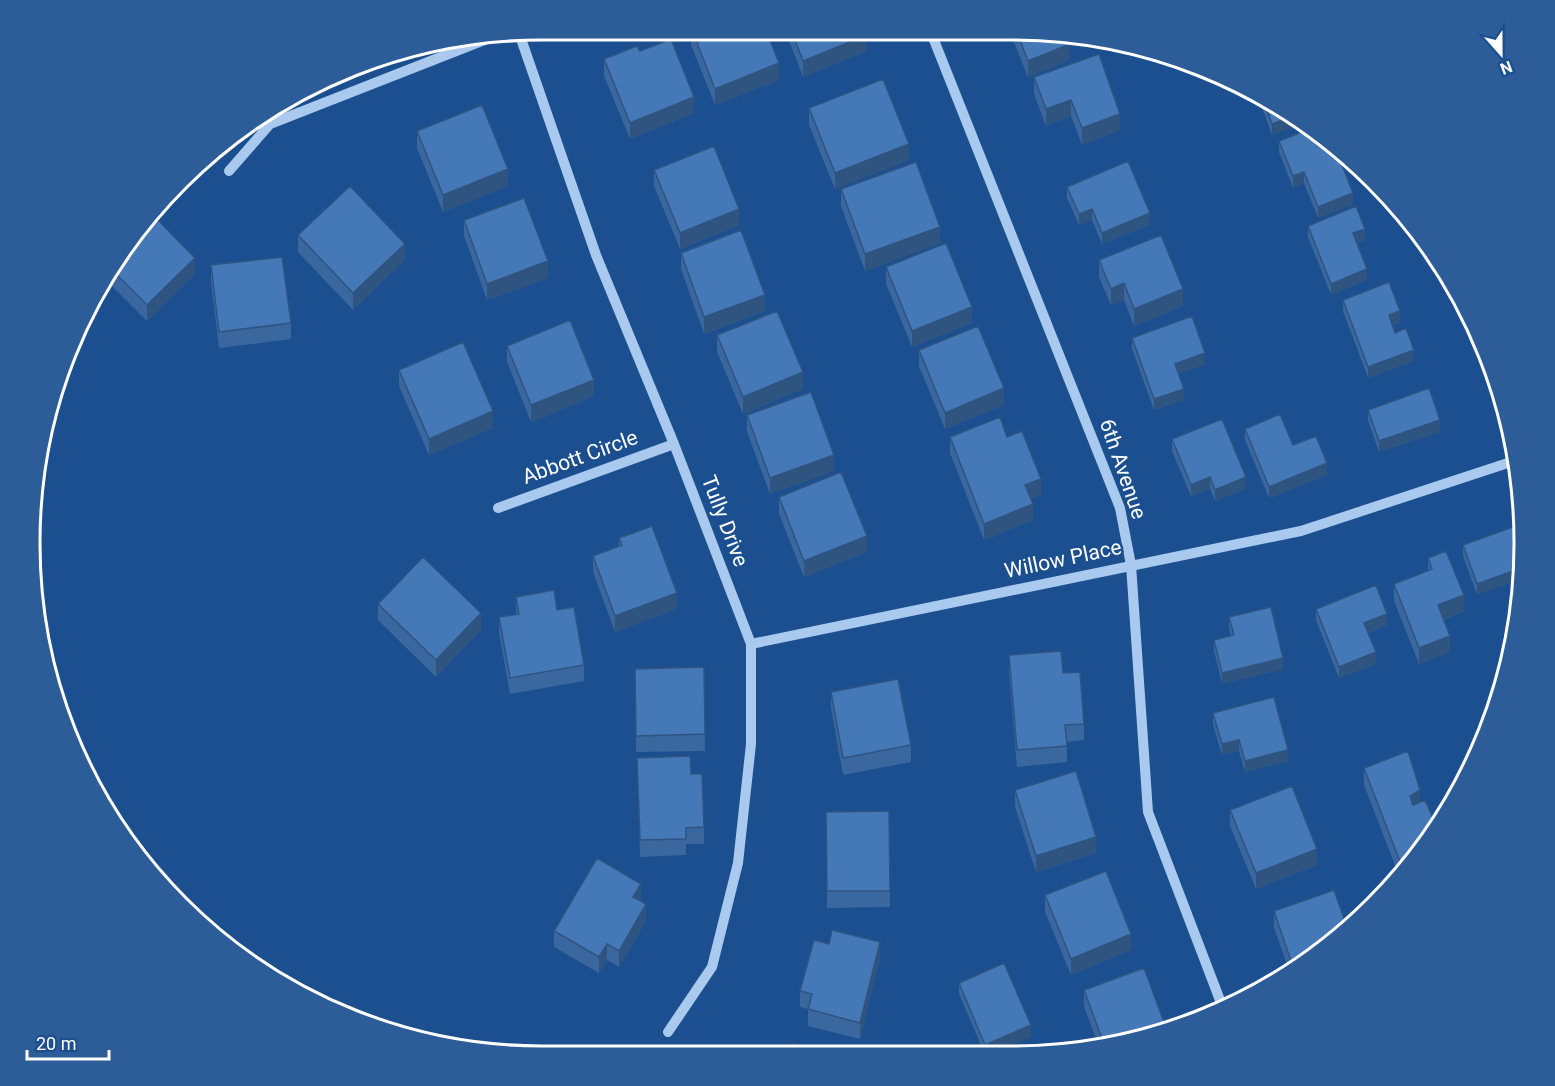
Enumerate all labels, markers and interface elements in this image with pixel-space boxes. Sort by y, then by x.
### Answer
north arrow [1471,24,1531,84]
text: N [1498,57,1515,78]
street label: 6th Avenue [1095,416,1151,522]
street label: Abbott Circle [519,425,641,489]
street label: Tully Drive [697,472,753,570]
street label: Willow Place [1002,535,1124,583]
scale bar [27,1023,110,1061]
text: 20 m [36,1033,76,1054]

